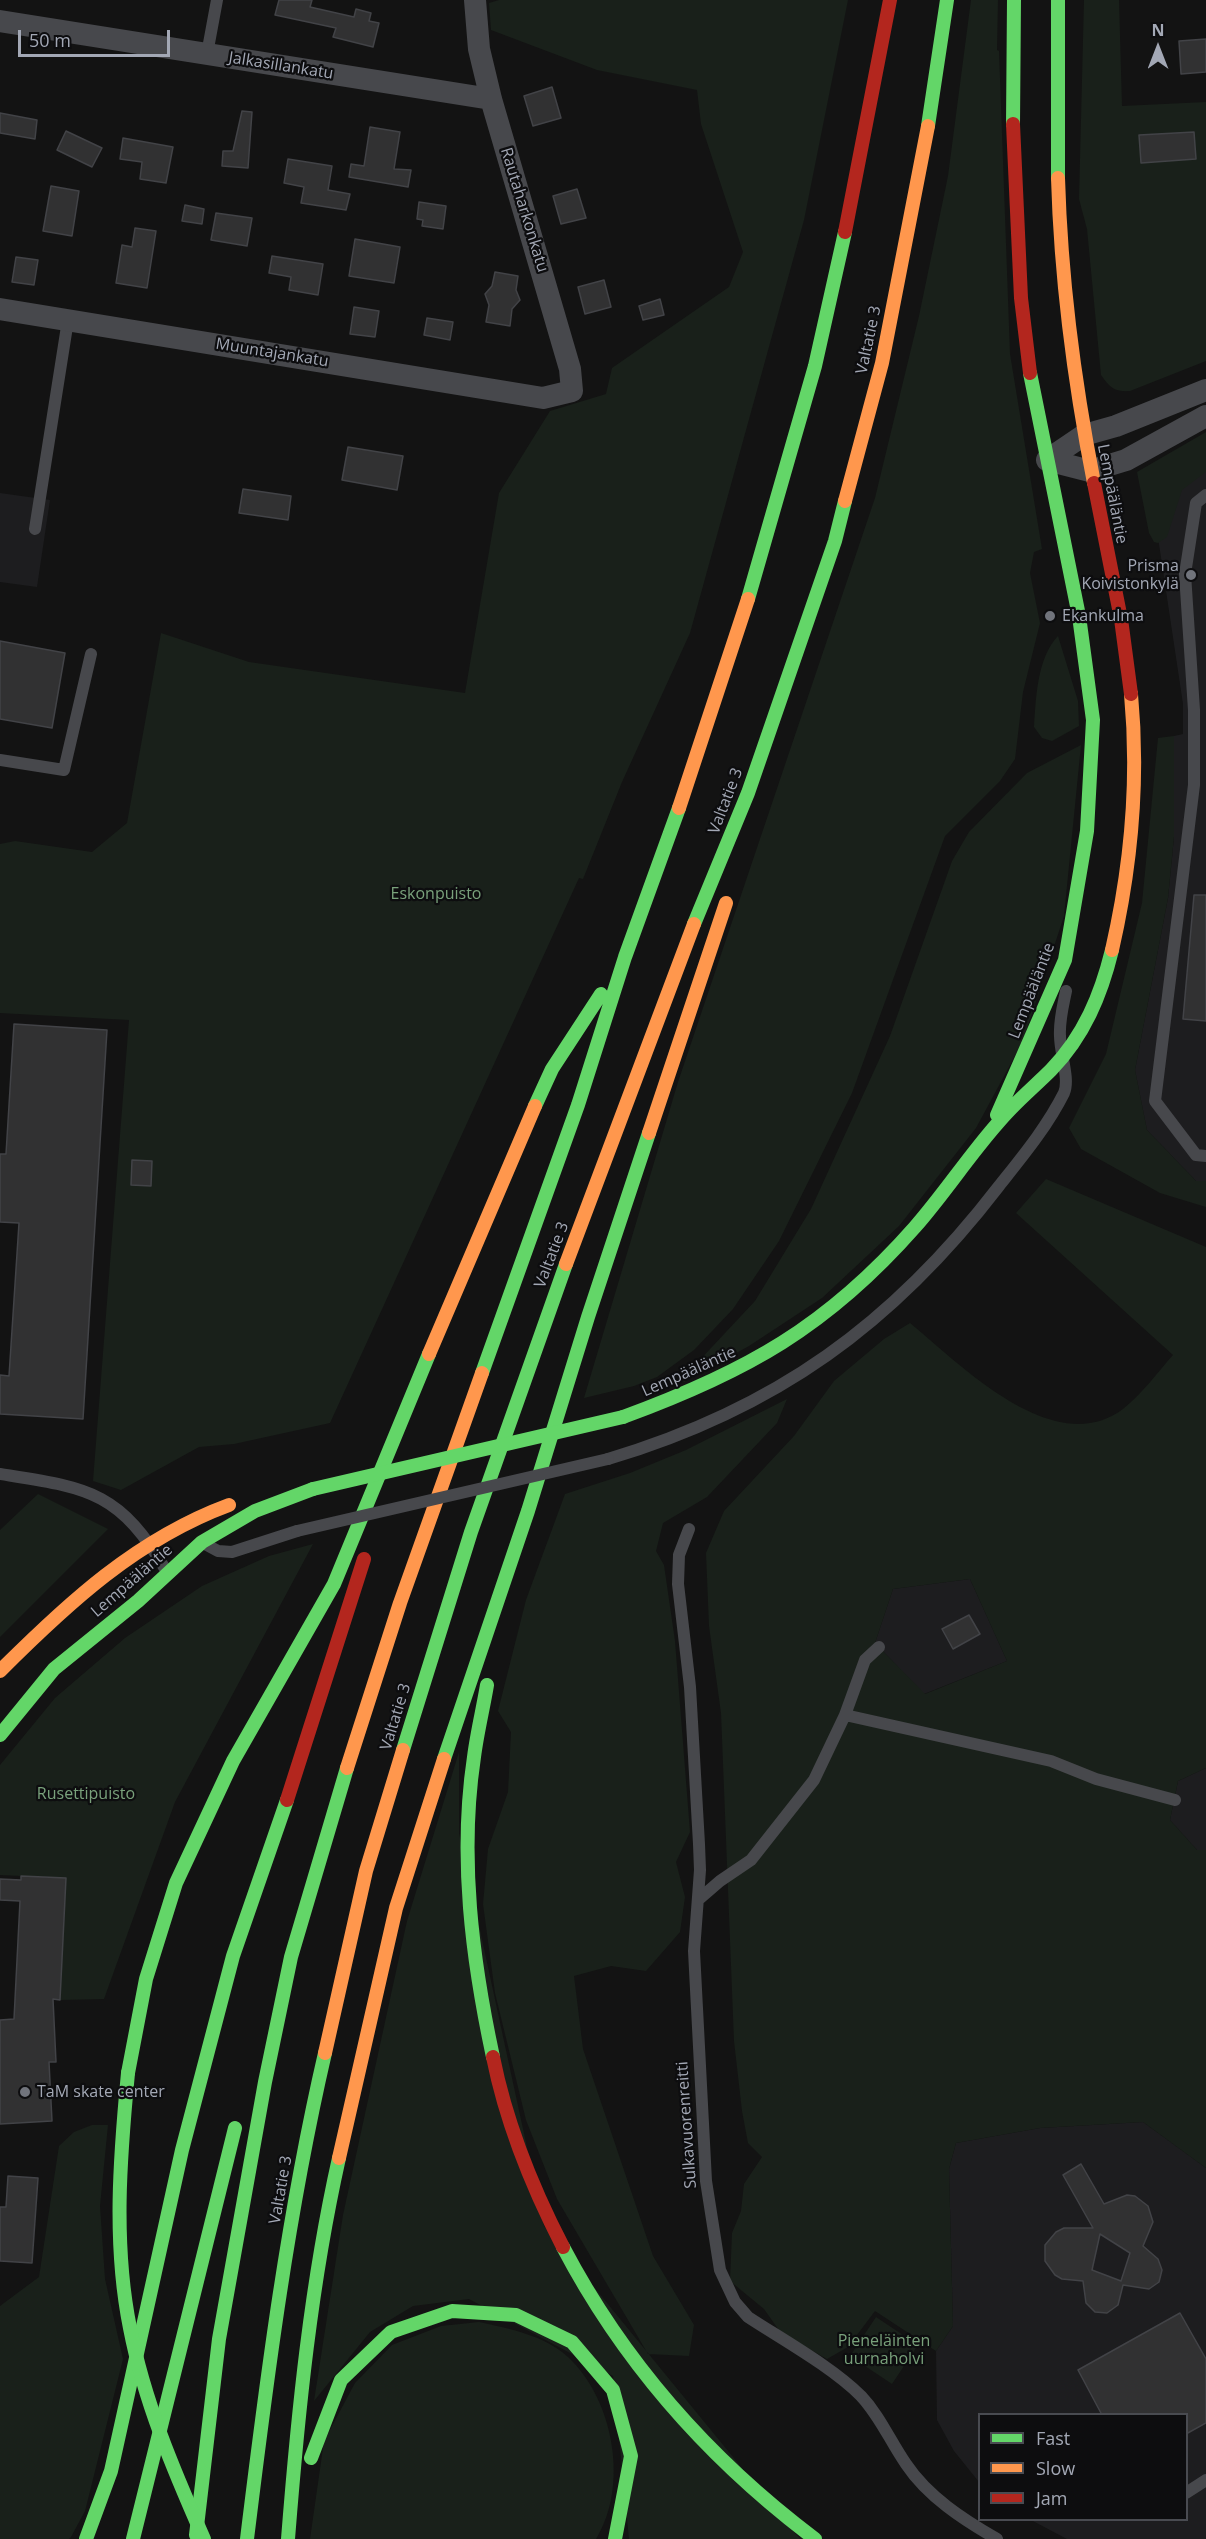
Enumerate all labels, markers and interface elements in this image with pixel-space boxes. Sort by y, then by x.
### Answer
scale bar [21,18,172,56]
north arrow [1128,18,1188,78]
text: N [1151,19,1165,41]
text: 50 m [29,28,71,52]
street label: Jalkasillankatu [227,48,335,84]
street label: Rautaharkonkatu [496,145,552,275]
street label: Valtatie 3 [852,304,886,376]
street label: Muuntajankatu [214,335,330,371]
street label: Lempääläntie [1093,443,1131,545]
place label: Prisma Koivistonkylä [1081,556,1179,594]
marker: Prisma Koivistonkylä [1184,568,1198,582]
place label: Ekankulma [1062,606,1144,626]
marker: Ekankulma [1043,609,1057,623]
street label: Valtatie 3 [705,765,747,837]
park label: Eskonpuisto [391,884,481,904]
street label: Lempääläntie [1005,940,1059,1042]
street label: Valtatie 3 [531,1219,573,1291]
street label: Lempääläntie [639,1343,739,1401]
street label: Lempääläntie [88,1541,176,1621]
street label: Valtatie 3 [377,1681,415,1753]
park label: Rusettipuisto [37,1784,135,1804]
street label: Sulkavuorenreitti [673,2061,701,2189]
place label: TaM skate center [37,2082,165,2102]
marker: TaM skate center [18,2085,32,2099]
street label: Valtatie 3 [266,2154,296,2226]
park label: Pieneläinten uurnaholvi [838,2331,930,2369]
legend [978,2413,1188,2521]
text: Fast [1036,2426,1070,2450]
text: Slow [1036,2456,1075,2480]
text: Jam [1036,2486,1068,2510]

